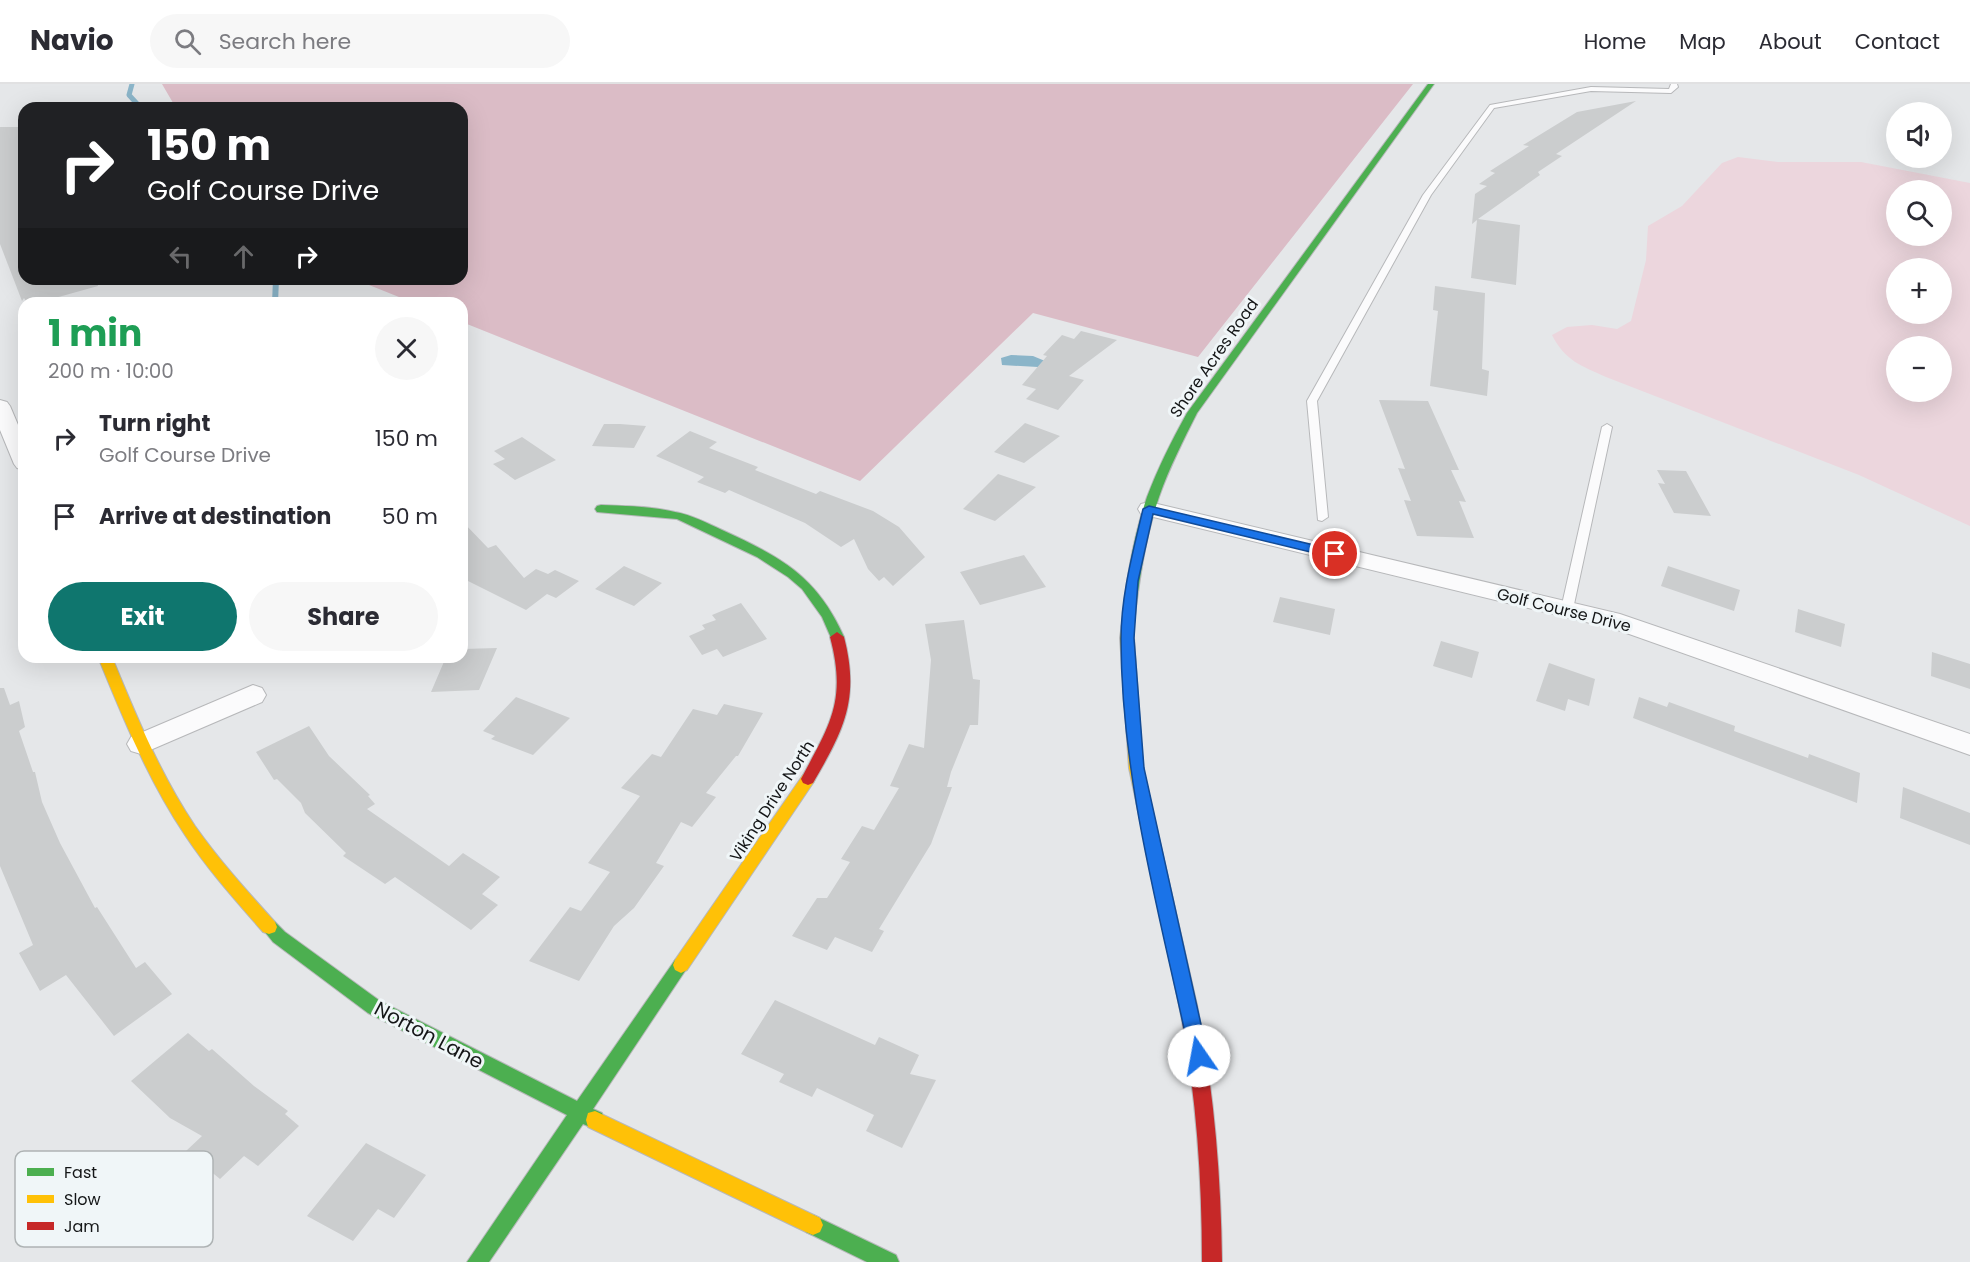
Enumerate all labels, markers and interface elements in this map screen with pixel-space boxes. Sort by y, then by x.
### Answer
search box [150,14,570,68]
text: Navio [30,21,114,60]
icon: search [171,25,204,58]
text: Search here [219,26,351,57]
text: Home [1584,27,1646,56]
text: Map [1679,27,1726,56]
text: About [1759,27,1822,56]
text: Contact [1855,27,1940,56]
map controls [1886,102,1952,402]
button: sound [1886,102,1952,168]
text: 150 m [147,116,271,175]
icon: right [48,126,126,204]
text: Golf Course Drive [147,172,379,209]
button: search [1886,180,1952,246]
icon: left [164,240,197,273]
icon: ahead [227,240,260,273]
icon: right [290,240,323,273]
button: + [1886,258,1952,324]
street label: Shore Acres Road [1164,294,1264,422]
text: 1 min [48,308,142,359]
button: close [375,317,438,380]
button: − [1886,336,1952,402]
text: 200 m · 10:00 [48,357,174,385]
text: Turn right [99,408,210,439]
icon: right [48,422,81,455]
text: 150 m [375,423,438,454]
text: Golf Course Drive [99,441,271,469]
icon: arrive [48,500,81,533]
text: Arrive at destination [99,501,331,532]
text: 50 m [382,501,438,532]
pin [1309,528,1360,579]
icon: arrive [1318,537,1351,570]
button: Exit [48,582,237,651]
button: Share [249,582,438,651]
street label: Golf Course Drive [1494,582,1634,638]
street label: Viking Drive North [724,736,820,866]
street label: Norton Lane [369,994,489,1076]
position arrow [1167,1024,1231,1088]
legend [15,1151,213,1247]
text: Fast [64,1161,97,1184]
text: Slow [64,1188,101,1211]
text: Jam [64,1215,100,1238]

